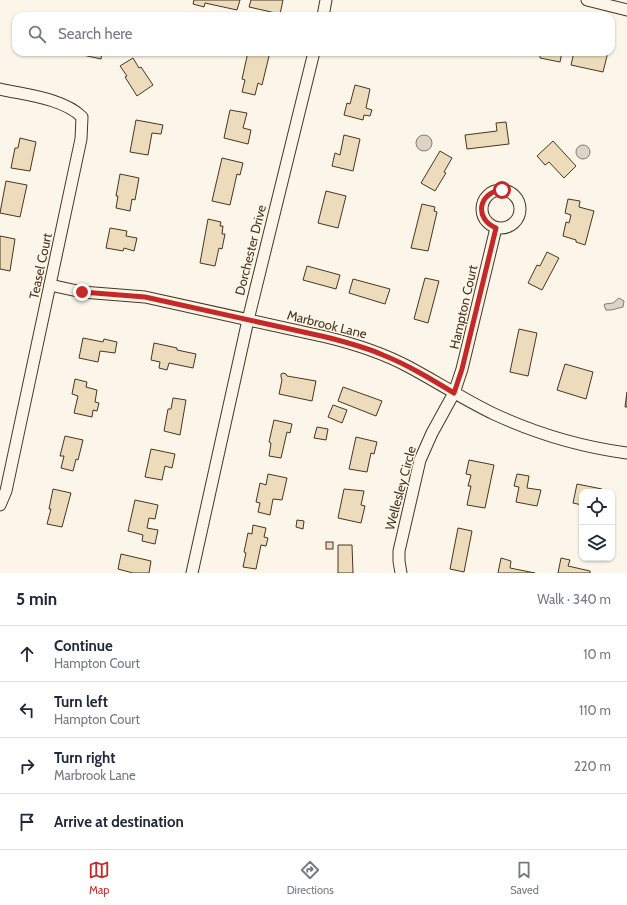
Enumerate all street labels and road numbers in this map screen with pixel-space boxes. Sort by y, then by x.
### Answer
street label: Dorchester Drive [231,203,269,297]
street label: Teasel Court [25,231,55,300]
street label: Hampton Court [446,263,481,351]
street label: Marbrook Lane [285,306,369,342]
street label: Wellesley Circle [381,444,419,532]

